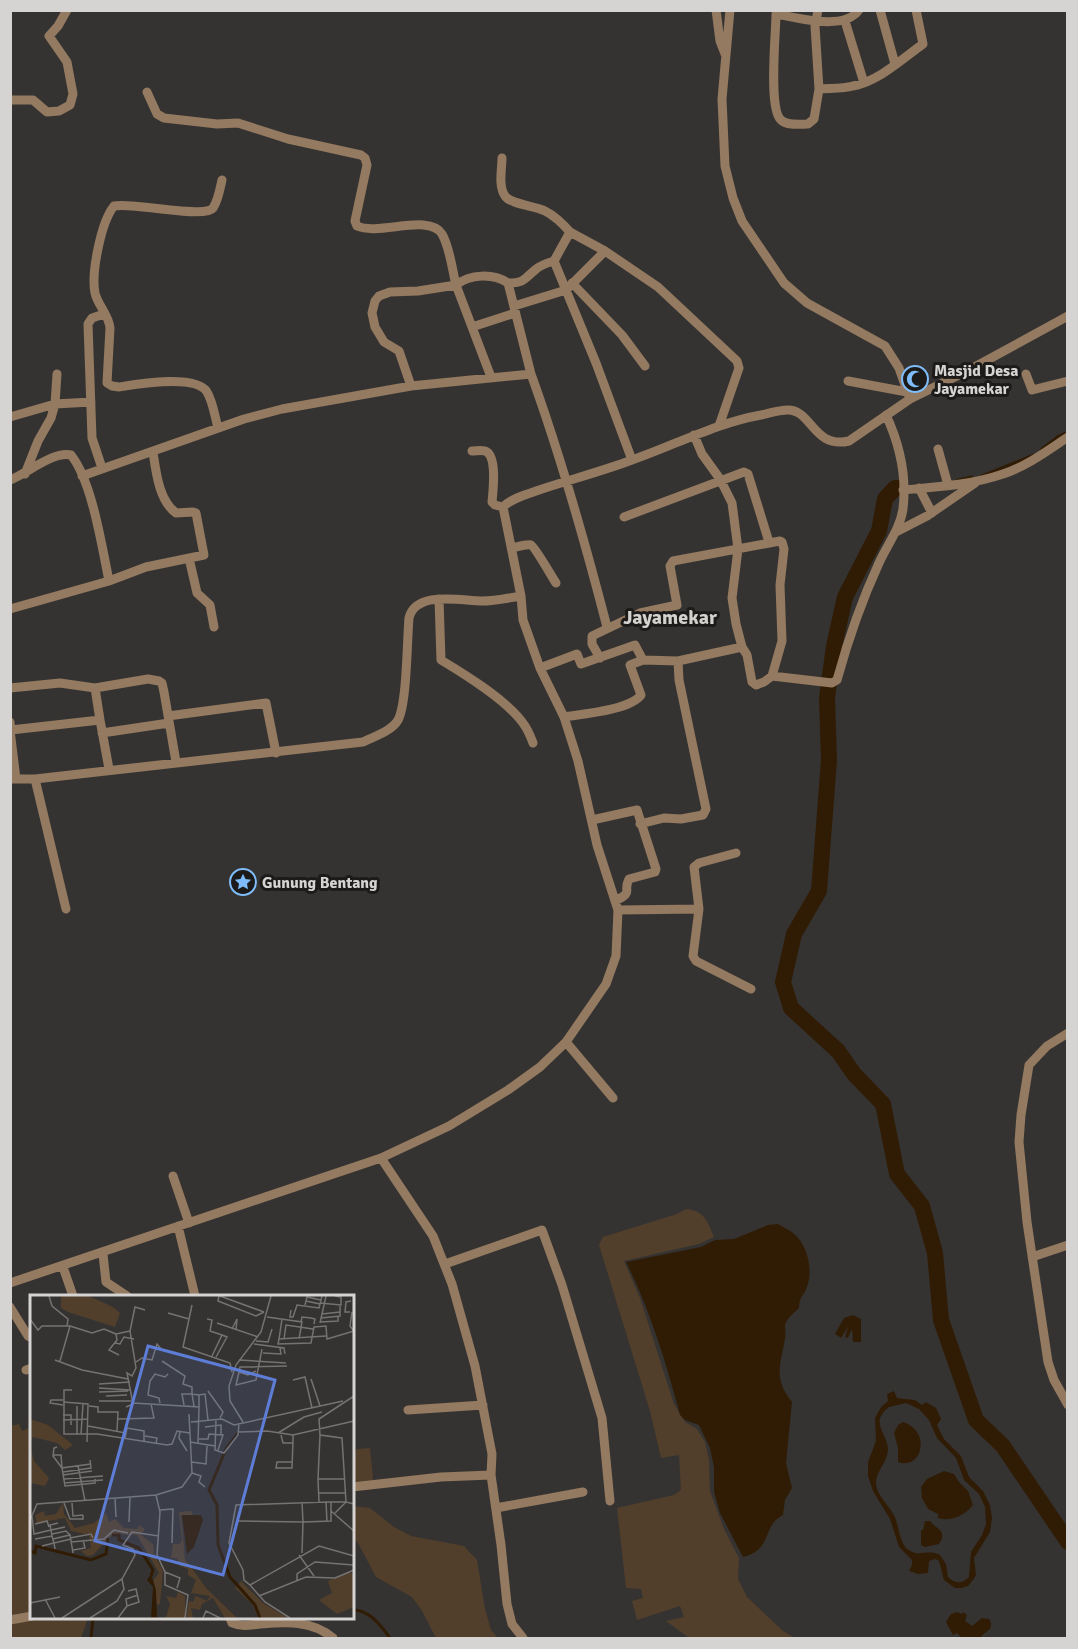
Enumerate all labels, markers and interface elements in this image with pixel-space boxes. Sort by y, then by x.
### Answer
place label: Masjid Desa Jayamekar [934,361,1018,399]
mosque icon: Masjid Desa Jayamekar [900,364,930,394]
district label: Jayamekar [623,605,717,630]
place icon: Gunung Bentang [228,867,258,897]
place label: Gunung Bentang [262,873,378,893]
inset map [30,1295,354,1619]

